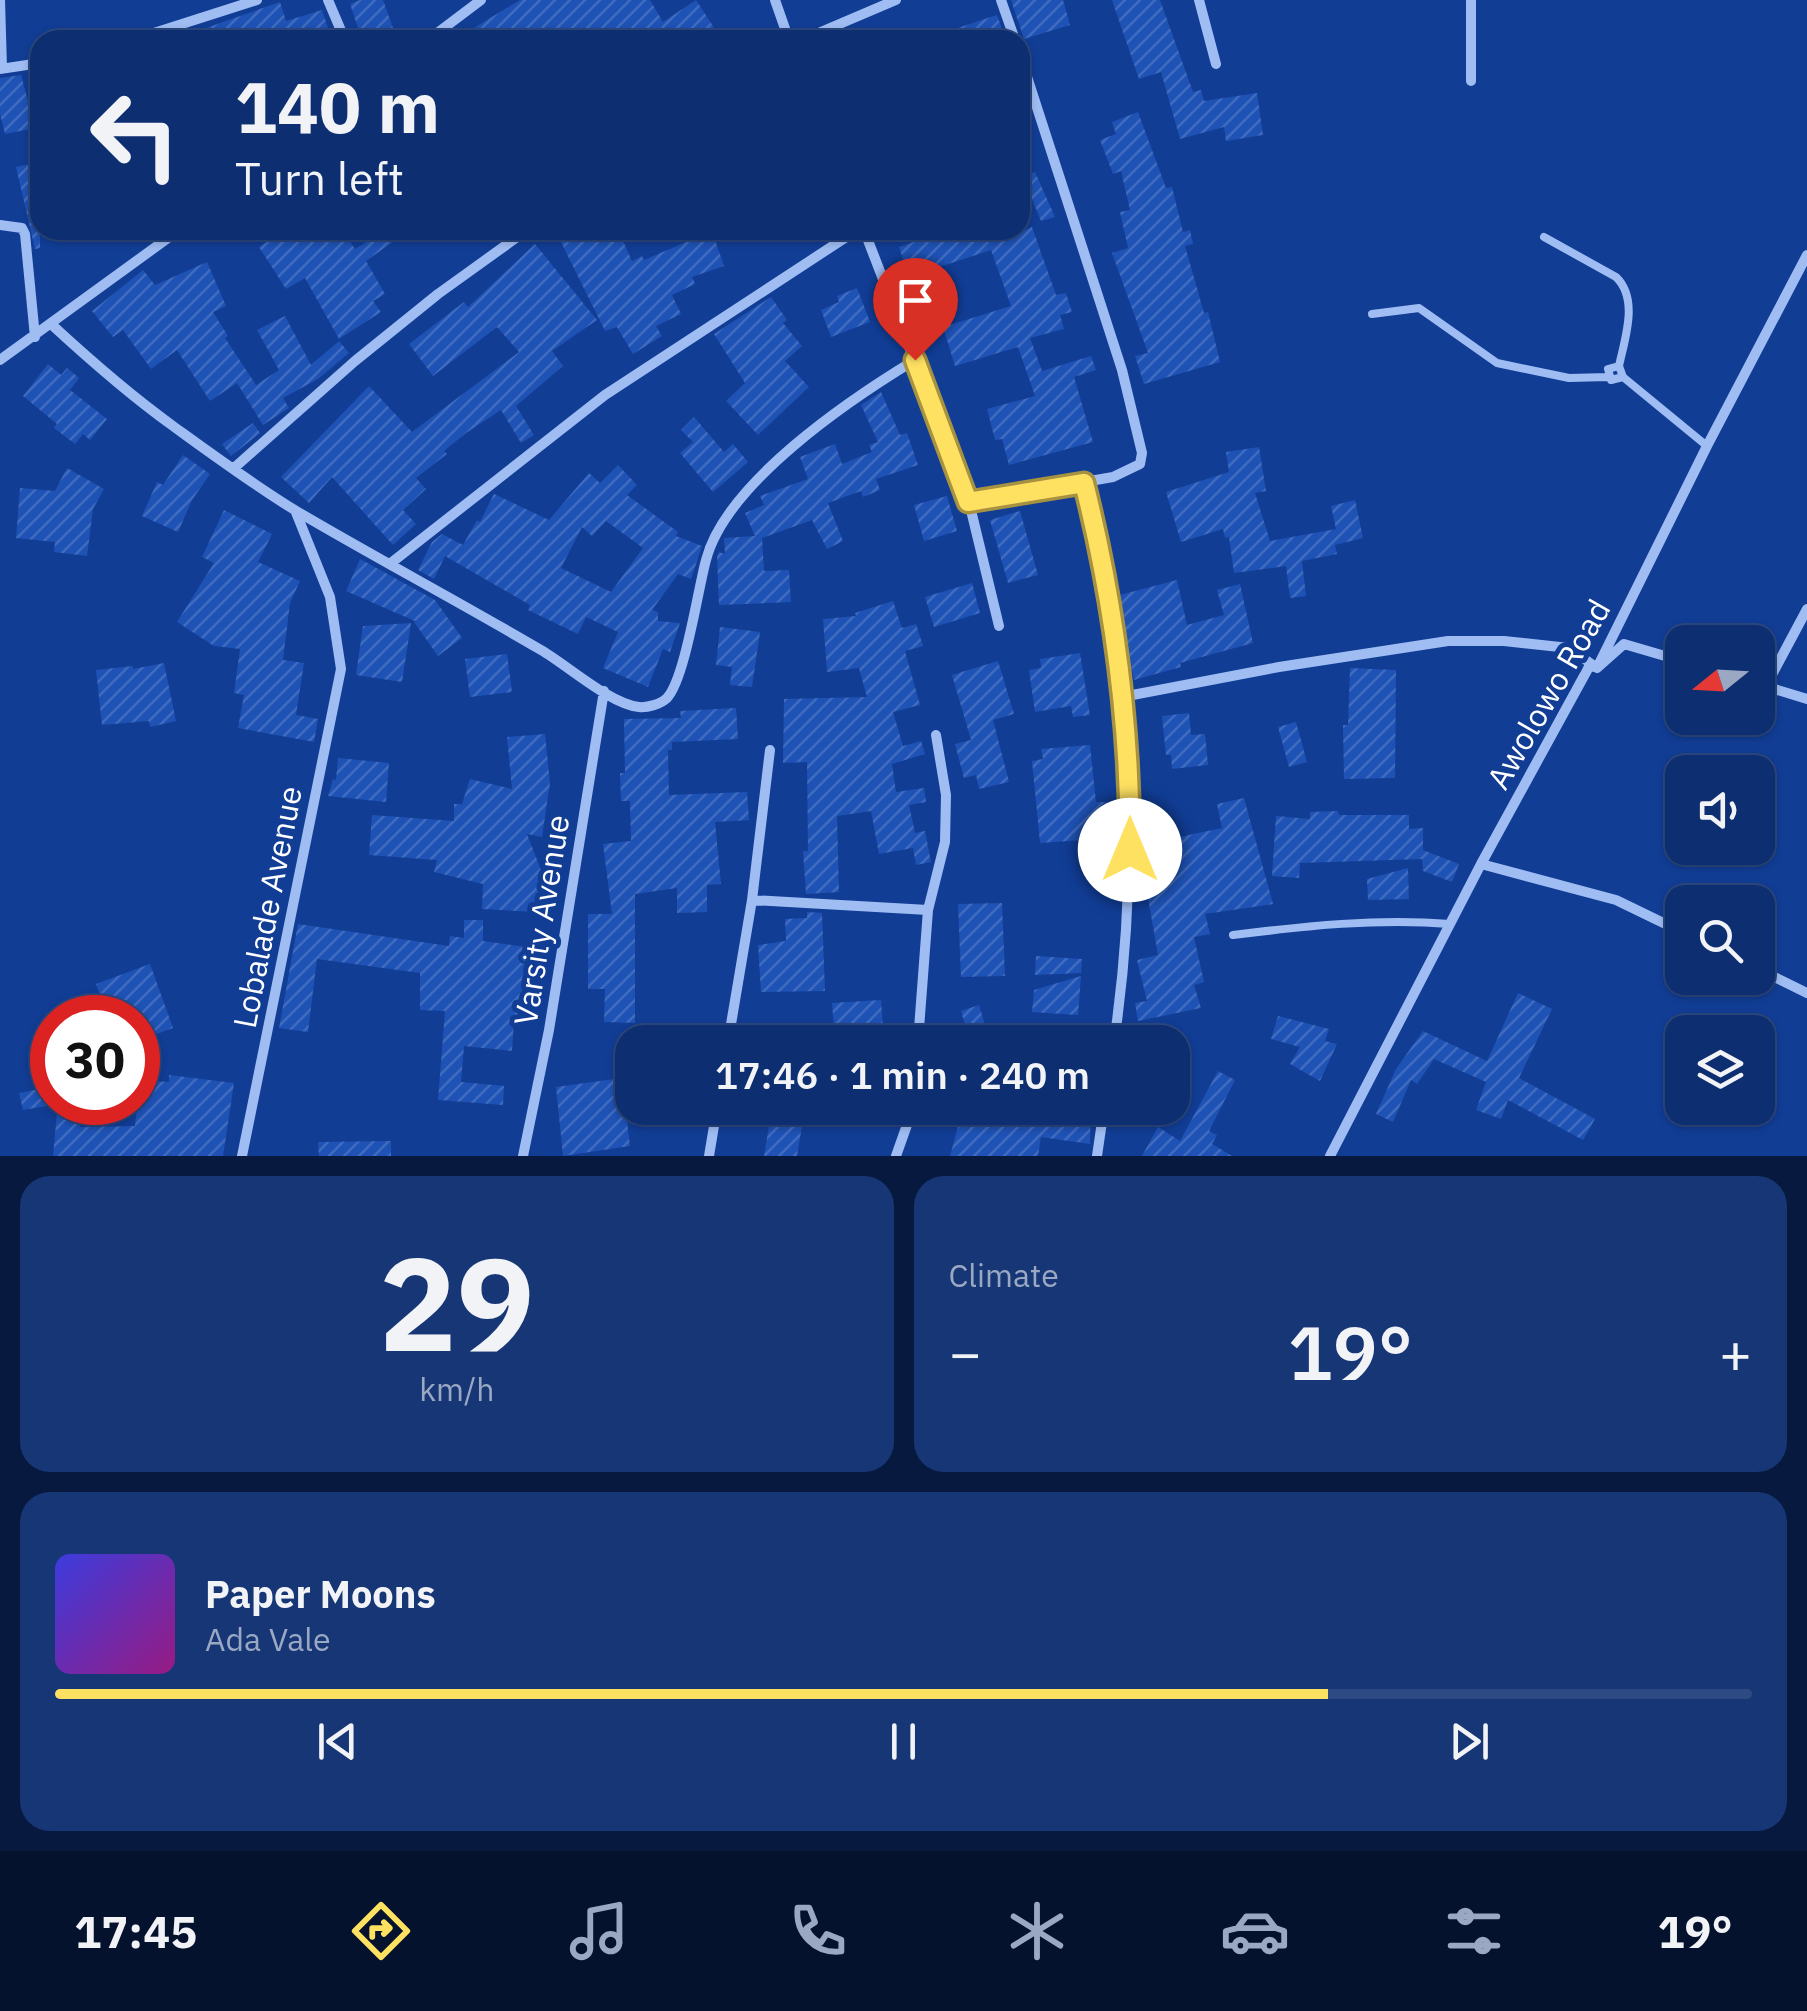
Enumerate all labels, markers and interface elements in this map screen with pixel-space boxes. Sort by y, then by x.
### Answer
text: 140 m [235,61,440,152]
icon: left [70,70,200,200]
text: Turn left [235,149,404,207]
pin [873,258,958,361]
icon: arrive [888,273,943,328]
street label: Awolowo Road [1477,592,1619,796]
north arrow [1665,625,1775,735]
map controls [1665,625,1775,1125]
button: sound [1665,755,1775,865]
street label: Lobalade Avenue [223,782,311,1032]
position arrow [1078,798,1182,902]
street label: Varsity Avenue [504,812,578,1028]
button: search [1665,885,1775,995]
speed limit sign: 30 [30,995,160,1125]
button: layers [1665,1015,1775,1125]
text: 17:46 · 1 min · 240 m [715,1050,1090,1099]
text: 29 [379,1218,535,1387]
text: Climate [949,1254,1059,1296]
text: 19° [1288,1303,1413,1401]
text: − [949,1317,982,1388]
text: + [1719,1317,1752,1388]
text: km/h [419,1368,494,1410]
text: Paper Moons [205,1569,436,1618]
text: Ada Vale [205,1618,331,1660]
icon: previous [310,1714,365,1769]
icon: pause [876,1714,931,1769]
icon: next [1442,1714,1497,1769]
icon: directions [346,1896,416,1966]
icon: music [564,1896,634,1966]
icon: phone [783,1896,853,1966]
icon: climate [1002,1896,1072,1966]
icon: car [1220,1896,1290,1966]
icon: filters [1439,1896,1509,1966]
text: 17:45 [74,1902,197,1960]
text: 19° [1657,1902,1733,1960]

